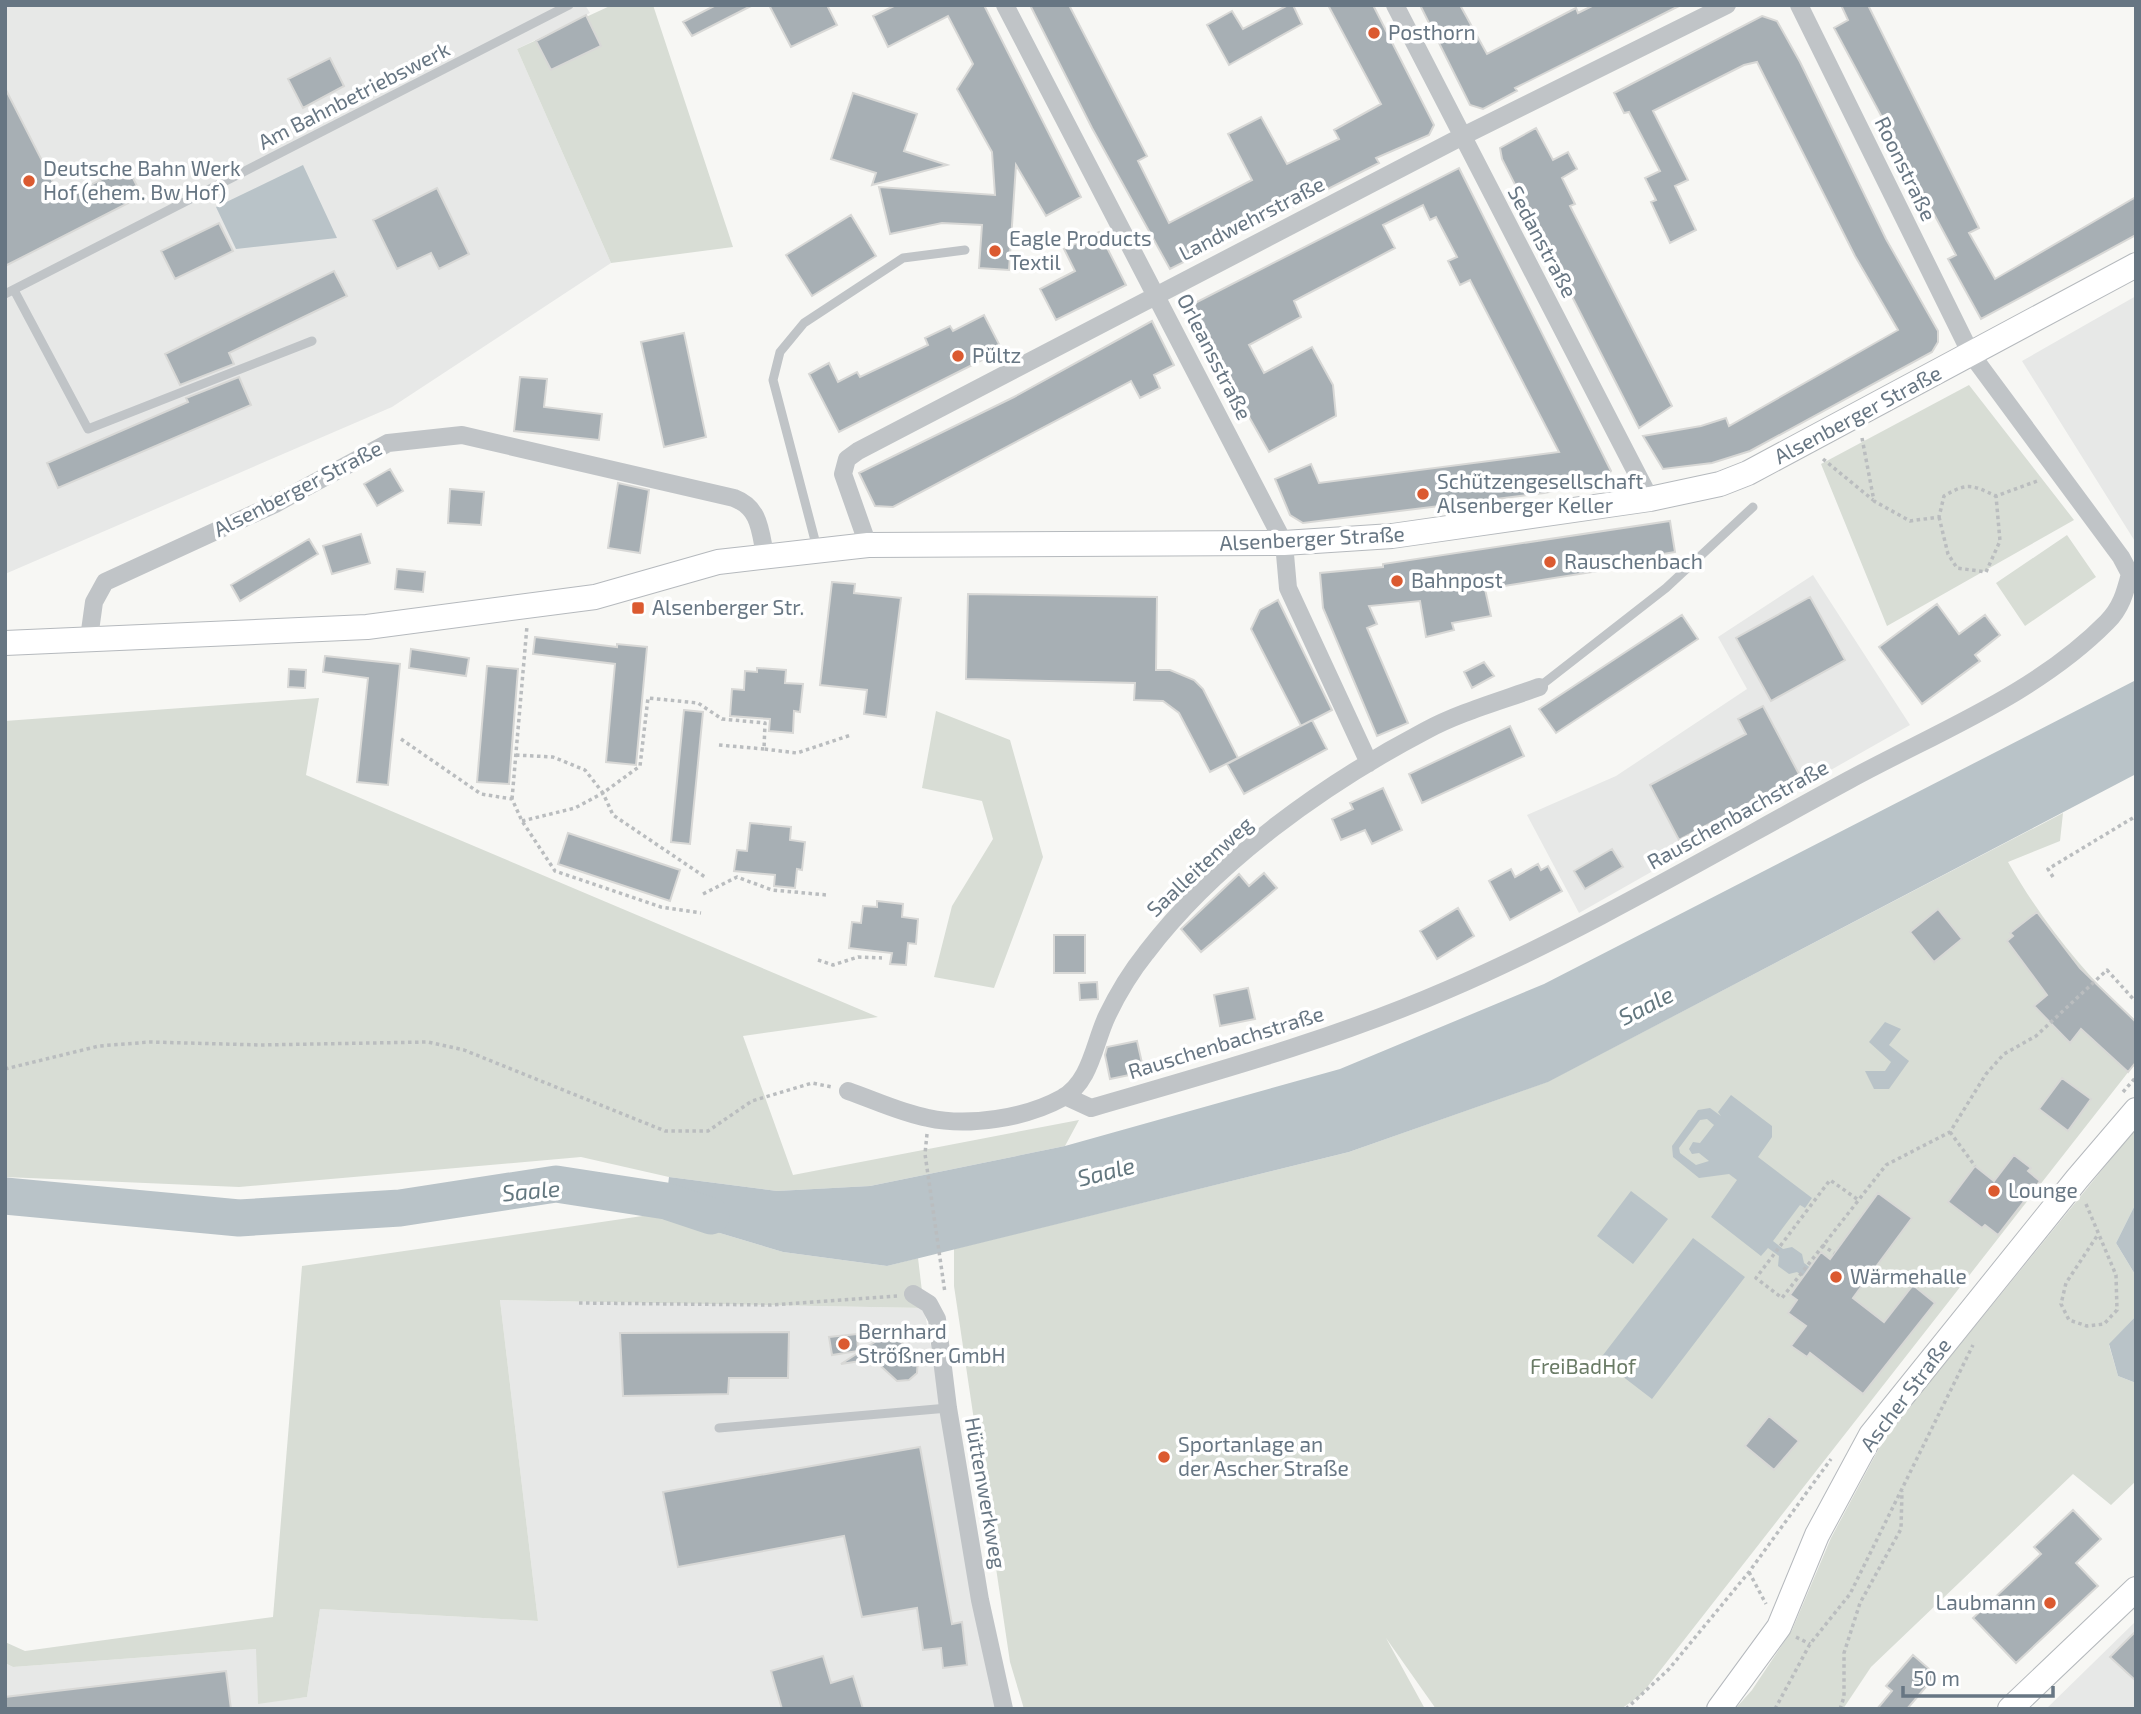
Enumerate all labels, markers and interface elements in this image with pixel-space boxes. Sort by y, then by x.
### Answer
place label: Posthorn [1388,19,1476,44]
marker: Posthorn [1366,25,1382,41]
street label: Am Bahnbetriebswerk [253,35,453,154]
street label: Roonstraße [1870,112,1942,225]
place label: Deutsche Bahn Werk Hof (ehem. Bw Hof) [43,155,241,204]
street label: Landwehrstraße [1174,170,1328,265]
marker: Deutsche Bahn Werk Hof (ehem. Bw Hof) [21,173,37,189]
street label: Sedanstraße [1503,181,1583,301]
place label: Eagle Products Textil [1009,225,1152,274]
marker: Eagle Products Textil [987,243,1003,259]
street label: Orleansstraße [1173,289,1258,424]
place label: Pültz [972,342,1021,367]
marker: Pültz [950,348,966,364]
street label: Alsenberger Straße [1769,359,1945,468]
street label: Alsenberger Straße [209,434,386,541]
place label: Schützengesellschaft Alsenberger Keller [1437,468,1643,517]
marker: Schützengesellschaft Alsenberger Keller [1415,486,1431,502]
street label: Alsenberger Straße [1219,520,1405,555]
place label: Rauschenbach [1564,548,1703,573]
marker: Rauschenbach [1542,554,1558,570]
place label: Bahnpost [1411,567,1503,592]
marker: Bahnpost [1389,573,1405,589]
place label: Alsenberger Str. [652,594,804,619]
marker: Alsenberger Str. [630,600,646,616]
street label: Rauschenbachstraße [1642,754,1832,874]
street label: Saalleitenweg [1141,810,1257,921]
water label: Saale [1613,979,1678,1031]
street label: Rauschenbachstraße [1125,1000,1326,1083]
water label: Saale [1074,1150,1137,1192]
water label: Saale [501,1174,561,1206]
place label: Lounge [2008,1177,2078,1202]
marker: Lounge [1986,1183,2002,1199]
place label: Wärmehalle [1850,1263,1967,1288]
marker: Wärmehalle [1828,1269,1844,1285]
place label: Bernhard Strößner GmbH [858,1318,1006,1367]
street label: Ascher Straße [1854,1333,1955,1456]
marker: Bernhard Strößner GmbH [836,1336,852,1352]
park label: FreiBadHof [1530,1353,1637,1378]
street label: Hüttenwerkweg [961,1415,1012,1571]
place label: Sportanlage an der Ascher Straße [1178,1431,1349,1480]
marker: Sportanlage an der Ascher Straße [1156,1449,1172,1465]
place label: Laubmann [1935,1589,2036,1614]
marker: Laubmann [2042,1595,2058,1611]
scale bar [1903,1654,2054,1698]
text: 50 m [1913,1665,1960,1690]

